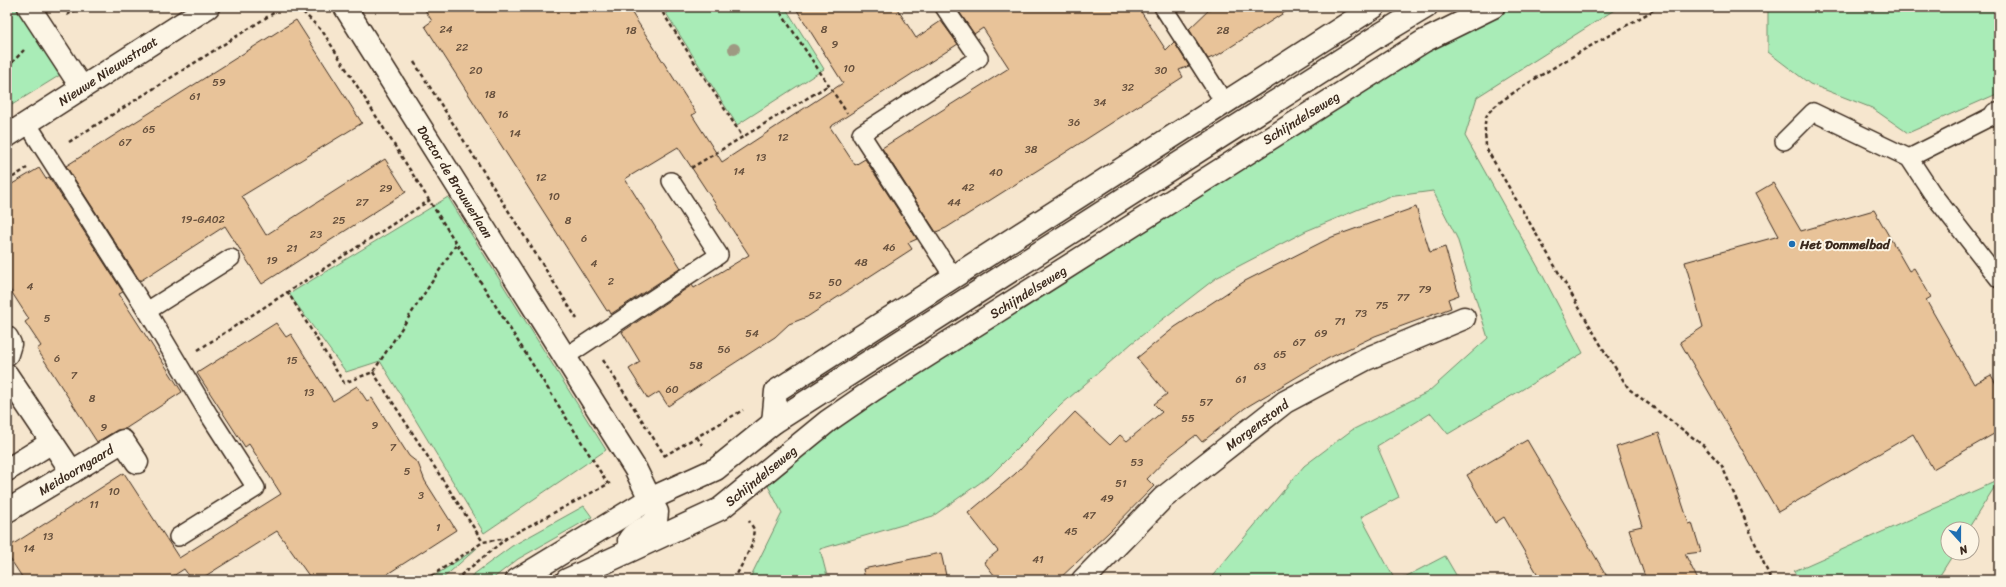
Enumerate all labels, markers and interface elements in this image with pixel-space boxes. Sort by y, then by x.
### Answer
house number: 24 [439,20,453,39]
house number: 8 [821,20,828,39]
house number: 18 [625,21,637,40]
house number: 28 [1217,21,1230,40]
street label: Nieuwe Nieuwstraat [53,30,163,112]
house number: 9 [832,35,839,54]
house number: 22 [456,38,469,57]
house number: 10 [843,59,855,78]
house number: 20 [469,61,483,80]
house number: 30 [1155,61,1168,80]
house number: 59 [212,73,226,92]
house number: 32 [1122,78,1135,97]
house number: 18 [484,85,496,104]
street label: Schijndelseweg [1258,85,1345,151]
house number: 61 [190,87,201,106]
house number: 34 [1094,93,1107,112]
house number: 16 [498,105,508,124]
house number: 36 [1068,113,1080,132]
house number: 65 [143,120,156,139]
street label: Doctor de Brouwerlaan [411,121,499,243]
house number: 14 [509,124,521,143]
house number: 12 [777,128,789,147]
house number: 67 [119,133,132,152]
house number: 38 [1025,140,1038,159]
house number: 13 [756,148,766,167]
house number: 14 [733,162,745,181]
house number: 40 [989,163,1003,182]
house number: 12 [535,168,547,187]
house number: 42 [961,178,975,197]
house number: 29 [379,179,393,198]
house number: 10 [548,187,560,206]
house number: 27 [356,193,369,212]
house number: 44 [947,193,961,212]
house number: 19-GA02 [181,210,226,229]
house number: 25 [332,211,346,230]
house number: 8 [565,211,572,230]
house number: 23 [310,225,322,244]
house number: 6 [581,229,587,248]
place label: Het Dommelbad [1799,233,1891,256]
house number: 46 [882,238,896,257]
house number: 21 [286,239,298,258]
marker: Het Dommelbad [1787,239,1797,249]
house number: 19 [266,251,278,270]
house number: 48 [854,253,868,272]
house number: 4 [591,254,598,273]
street label: Schijndelseweg [985,259,1072,325]
house number: 2 [608,272,615,291]
house number: 50 [828,273,842,292]
house number: 4 [27,277,34,296]
house number: 79 [1418,280,1432,299]
house number: 52 [808,286,822,305]
house number: 77 [1397,288,1410,307]
house number: 75 [1375,296,1389,315]
house number: 73 [1355,304,1367,323]
house number: 5 [44,309,51,328]
house number: 71 [1335,312,1346,331]
house number: 54 [745,324,759,343]
house number: 69 [1314,324,1328,343]
house number: 67 [1293,333,1306,352]
house number: 56 [718,340,730,359]
house number: 65 [1274,345,1287,364]
house number: 6 [54,349,60,368]
house number: 15 [286,351,298,370]
house number: 58 [689,356,703,375]
house number: 63 [1254,357,1266,376]
house number: 7 [71,366,78,385]
house number: 61 [1236,370,1247,389]
house number: 60 [665,380,679,399]
house number: 13 [304,383,314,402]
house number: 8 [89,389,96,408]
house number: 57 [1199,393,1213,412]
street label: Morgenstond [1220,393,1295,457]
house number: 55 [1181,409,1195,428]
house number: 9 [372,416,379,435]
house number: 9 [101,418,108,437]
street label: Meidoorngaard [34,438,119,502]
house number: 7 [390,438,397,457]
street label: Schijndelseweg [720,439,803,512]
house number: 53 [1131,453,1143,472]
house number: 5 [404,462,411,481]
house number: 51 [1115,474,1127,493]
house number: 10 [108,482,120,501]
house number: 3 [418,486,424,505]
house number: 49 [1100,489,1114,508]
house number: 11 [89,495,99,514]
house number: 47 [1082,506,1096,525]
house number: 1 [436,518,441,537]
north arrow [1940,521,1980,561]
house number: 45 [1064,522,1078,541]
house number: 13 [43,527,53,546]
house number: 14 [23,539,35,558]
text: N [1956,539,1971,560]
house number: 41 [1032,550,1044,569]

